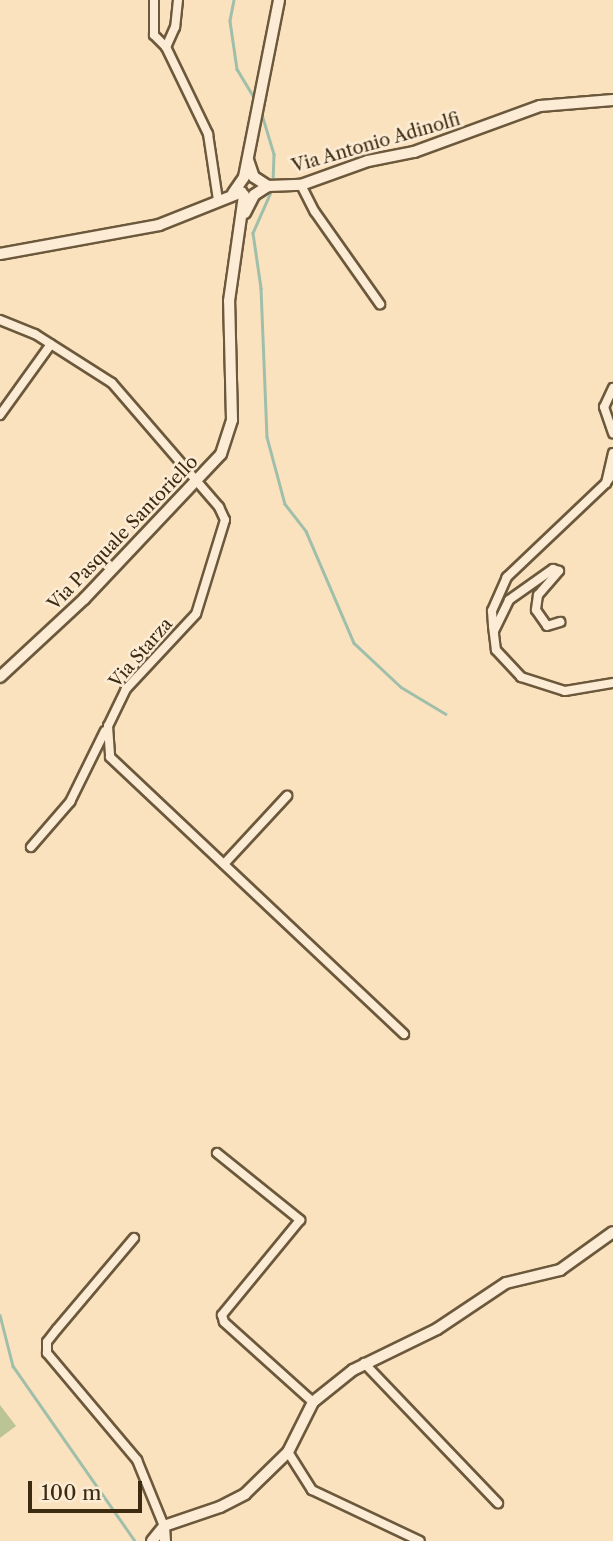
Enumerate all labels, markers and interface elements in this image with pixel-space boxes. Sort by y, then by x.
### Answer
street label: Via Antonio Adinolfi [288,108,464,178]
street label: Via Pasquale Santoriello [43,451,203,615]
street label: Via Starza [105,614,177,692]
scale bar [32,1468,145,1512]
text: 100 m [41,1480,102,1505]

